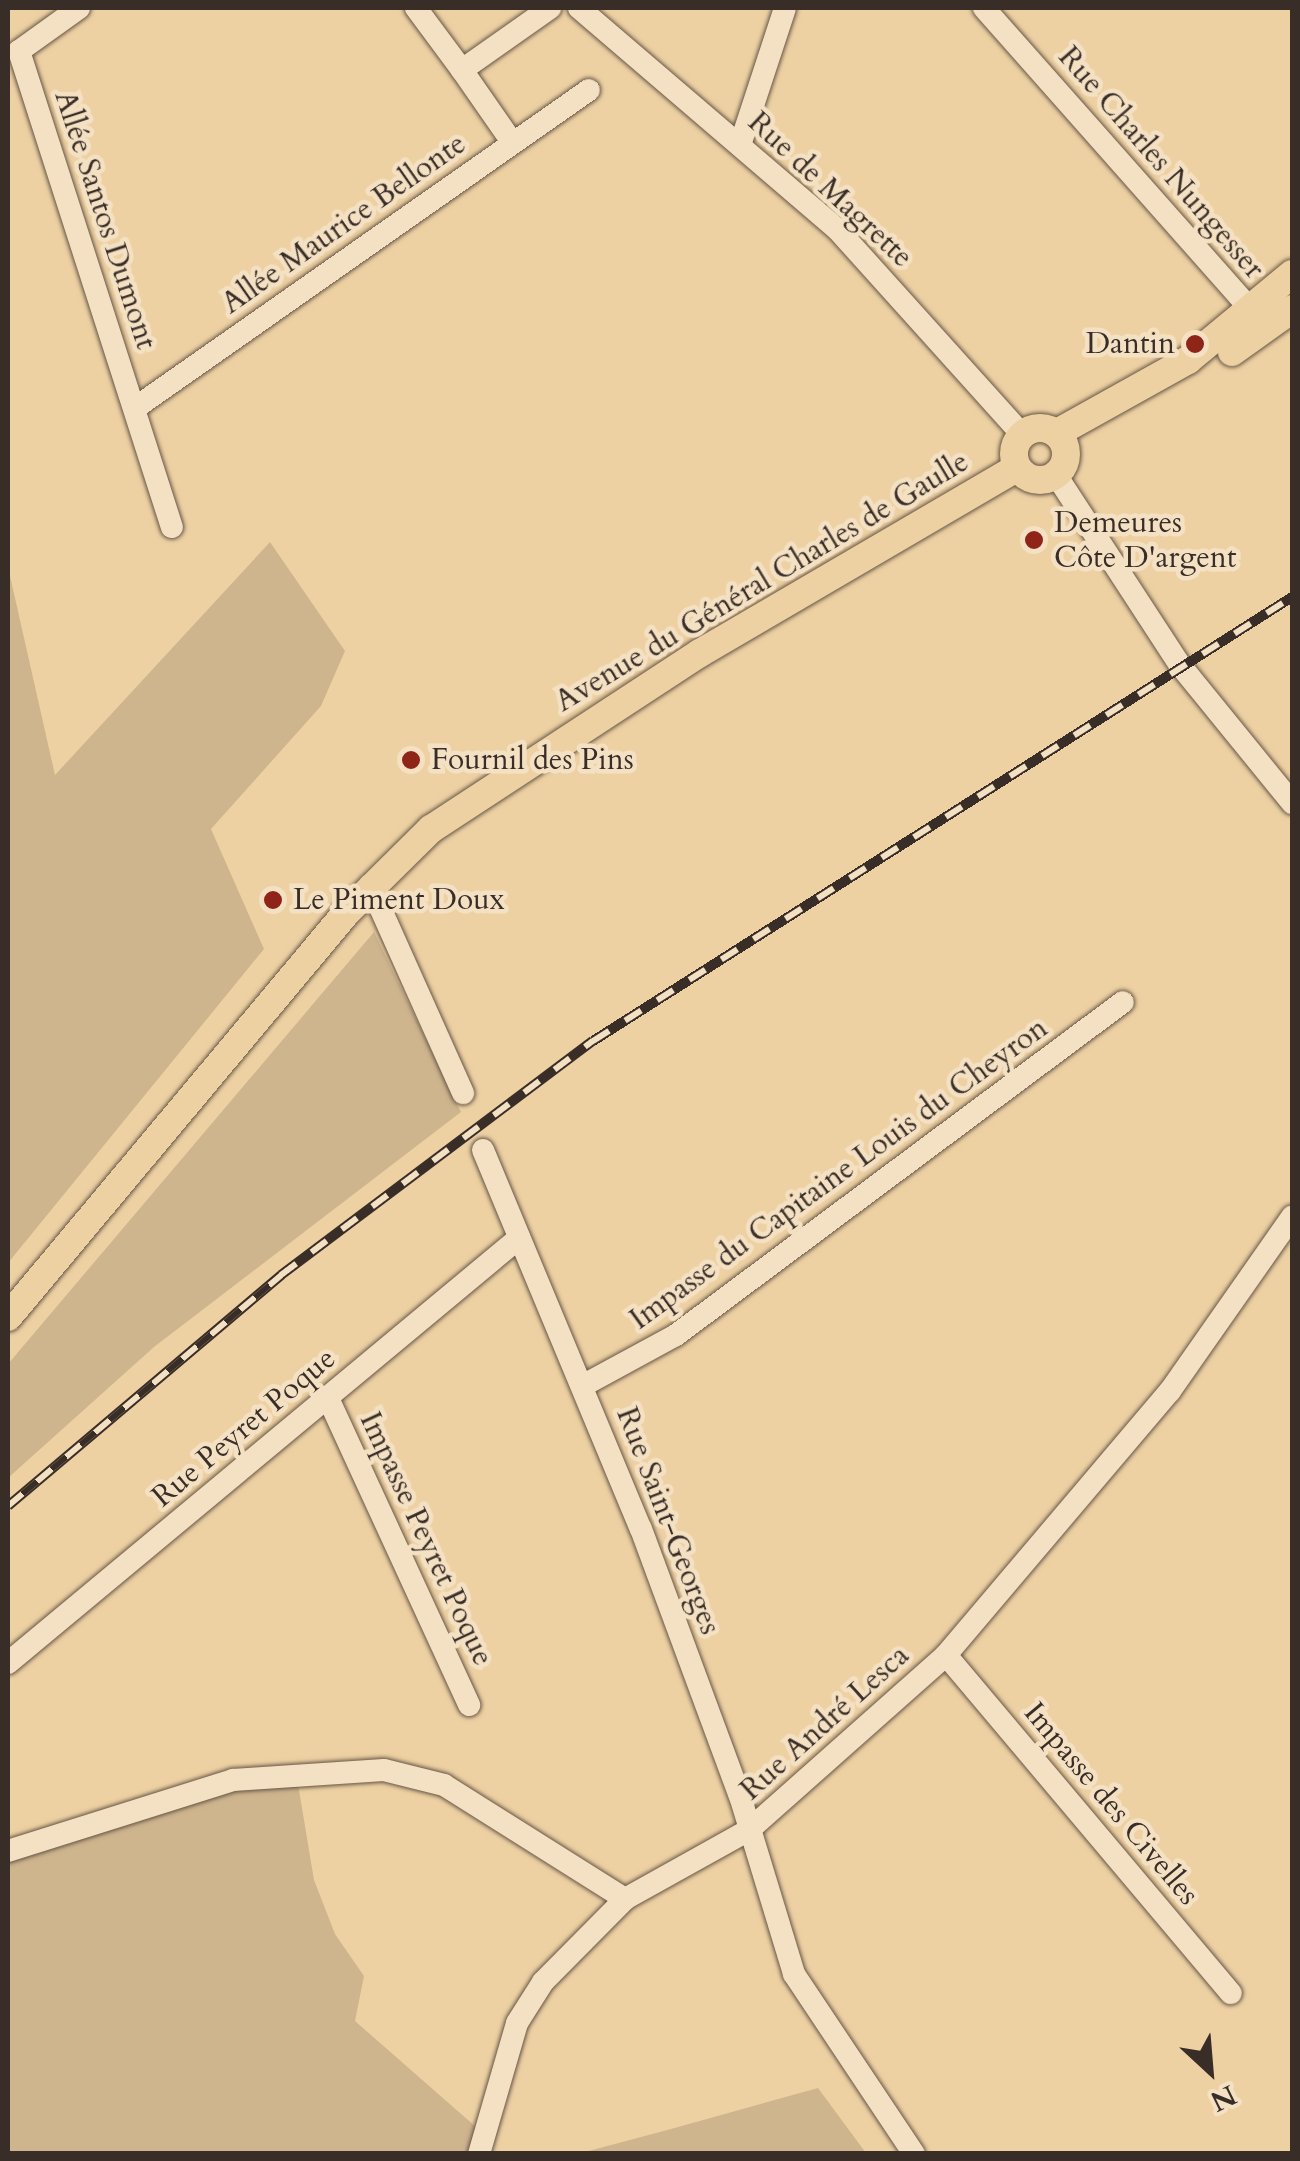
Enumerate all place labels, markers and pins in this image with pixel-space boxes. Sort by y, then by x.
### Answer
place label: Dantin [1086,326,1175,362]
marker: Dantin [1184,333,1206,355]
place label: Demeures Côte D'argent [1054,505,1236,576]
marker: Demeures Côte D'argent [1023,529,1045,551]
place label: Fournil des Pins [431,742,634,778]
marker: Fournil des Pins [400,749,422,771]
place label: Le Piment Doux [293,882,505,918]
marker: Le Piment Doux [262,889,284,911]

